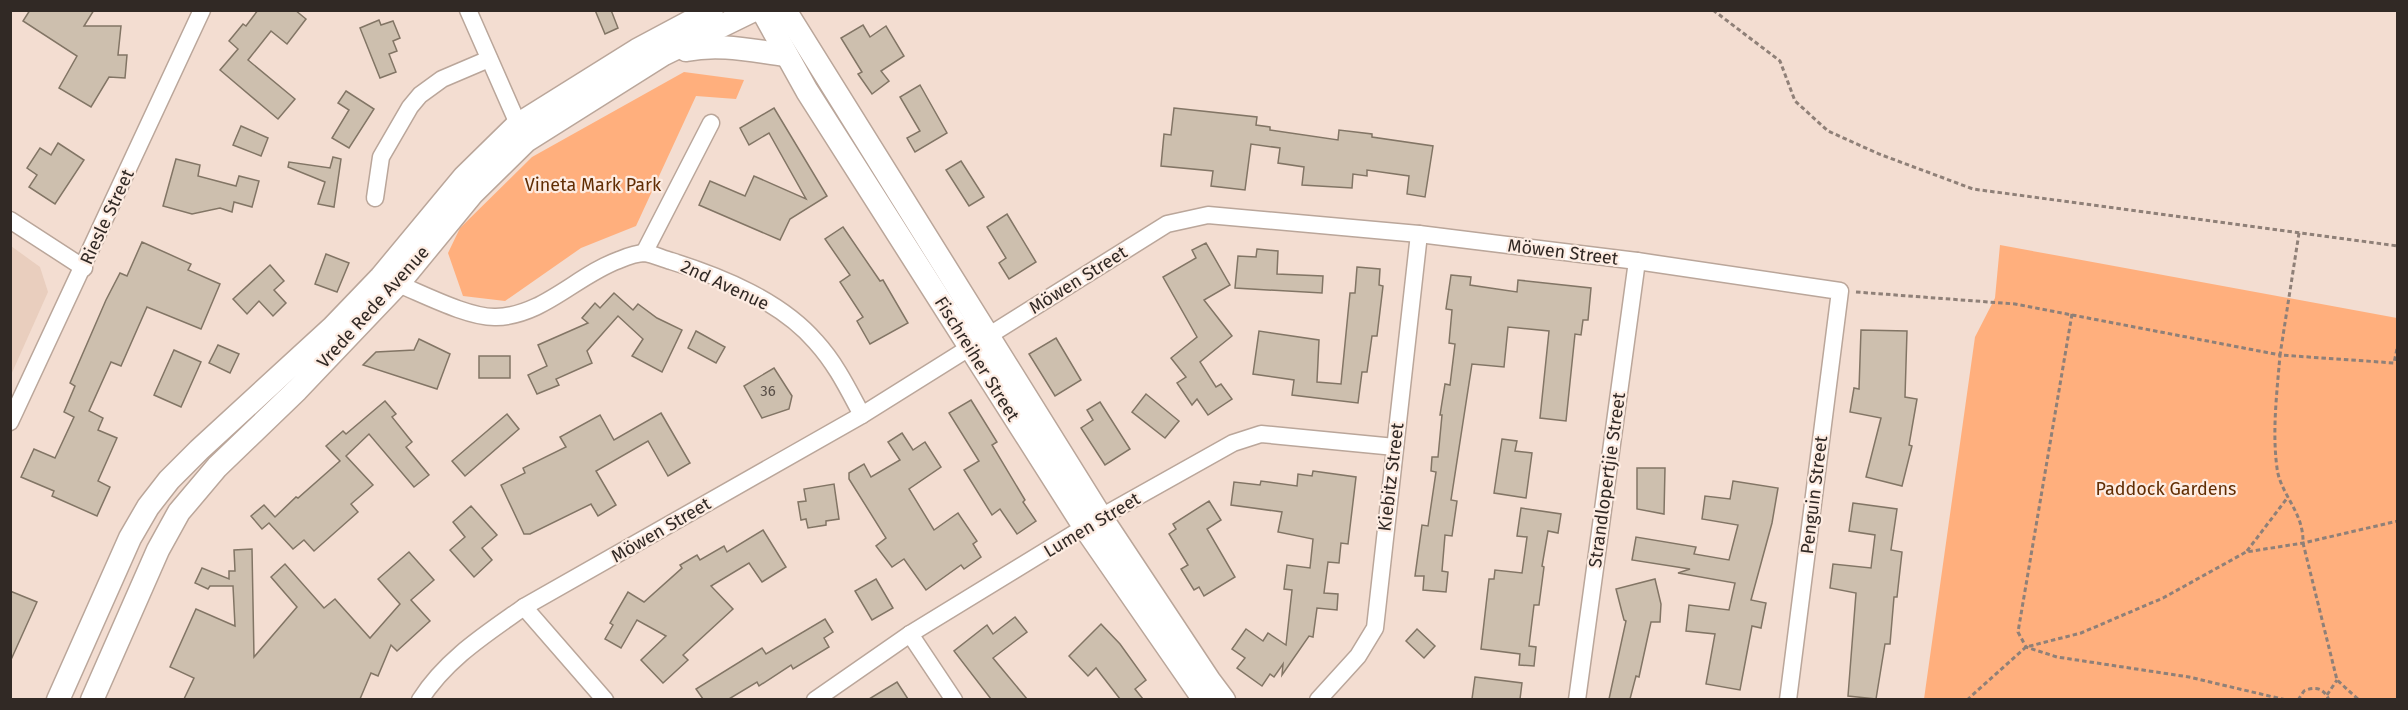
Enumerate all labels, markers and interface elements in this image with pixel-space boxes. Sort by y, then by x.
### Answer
street label: Riesle Street [75,165,139,268]
park label: Vineta Mark Park [525,174,662,196]
street label: Möwen Street [1506,234,1620,270]
street label: Vrede Rede Avenue [312,241,434,373]
street label: Möwen Street [1025,241,1131,319]
street label: 2nd Avenue [677,255,773,315]
street label: Fischreiher Street [930,293,1024,426]
house number: 36 [760,382,776,400]
street label: Strandlopertjie Street [1584,390,1630,569]
street label: Kiebitz Street [1373,421,1409,533]
street label: Penguin Street [1796,434,1832,555]
park label: Paddock Gardens [2096,478,2236,500]
street label: Lumen Street [1040,487,1145,562]
street label: Möwen Street [607,492,715,567]

